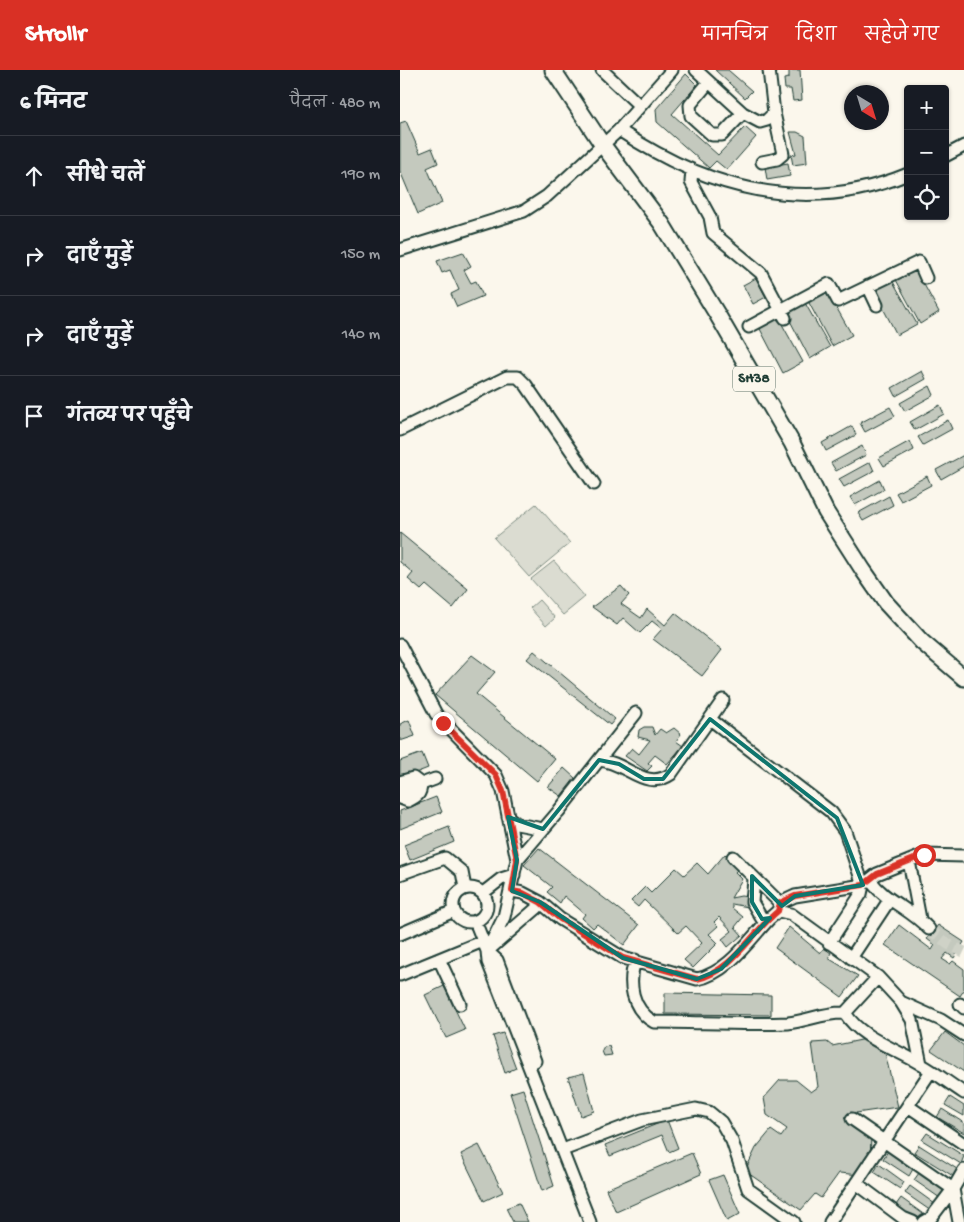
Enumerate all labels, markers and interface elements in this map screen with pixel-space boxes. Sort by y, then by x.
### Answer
text: Strollr [25,21,86,50]
text: मानचित्र [702,26,768,47]
text: दिशा [796,26,837,47]
text: सहेजे गए [865,26,939,47]
north arrow [844,85,889,130]
map controls [904,85,949,220]
button: + [904,85,949,130]
text: 6 मिनट [20,92,87,117]
text: पैदल · 480 m [290,95,380,114]
button: − [904,130,949,175]
icon: ahead [20,162,48,190]
text: सीधे चलें [67,166,144,189]
text: 190 m [341,166,380,185]
button: locate [904,175,949,220]
icon: right [20,242,48,270]
text: दाएँ मुड़ें [67,246,133,269]
text: 150 m [341,246,380,265]
icon: right [20,322,48,350]
text: दाएँ मुड़ें [67,326,133,349]
text: 140 m [342,326,380,345]
road number: SH38 [733,366,775,392]
icon: arrive [20,402,48,430]
text: गंतव्य पर पहुँचे [67,406,191,429]
route end [432,712,455,735]
route start [913,844,936,867]

